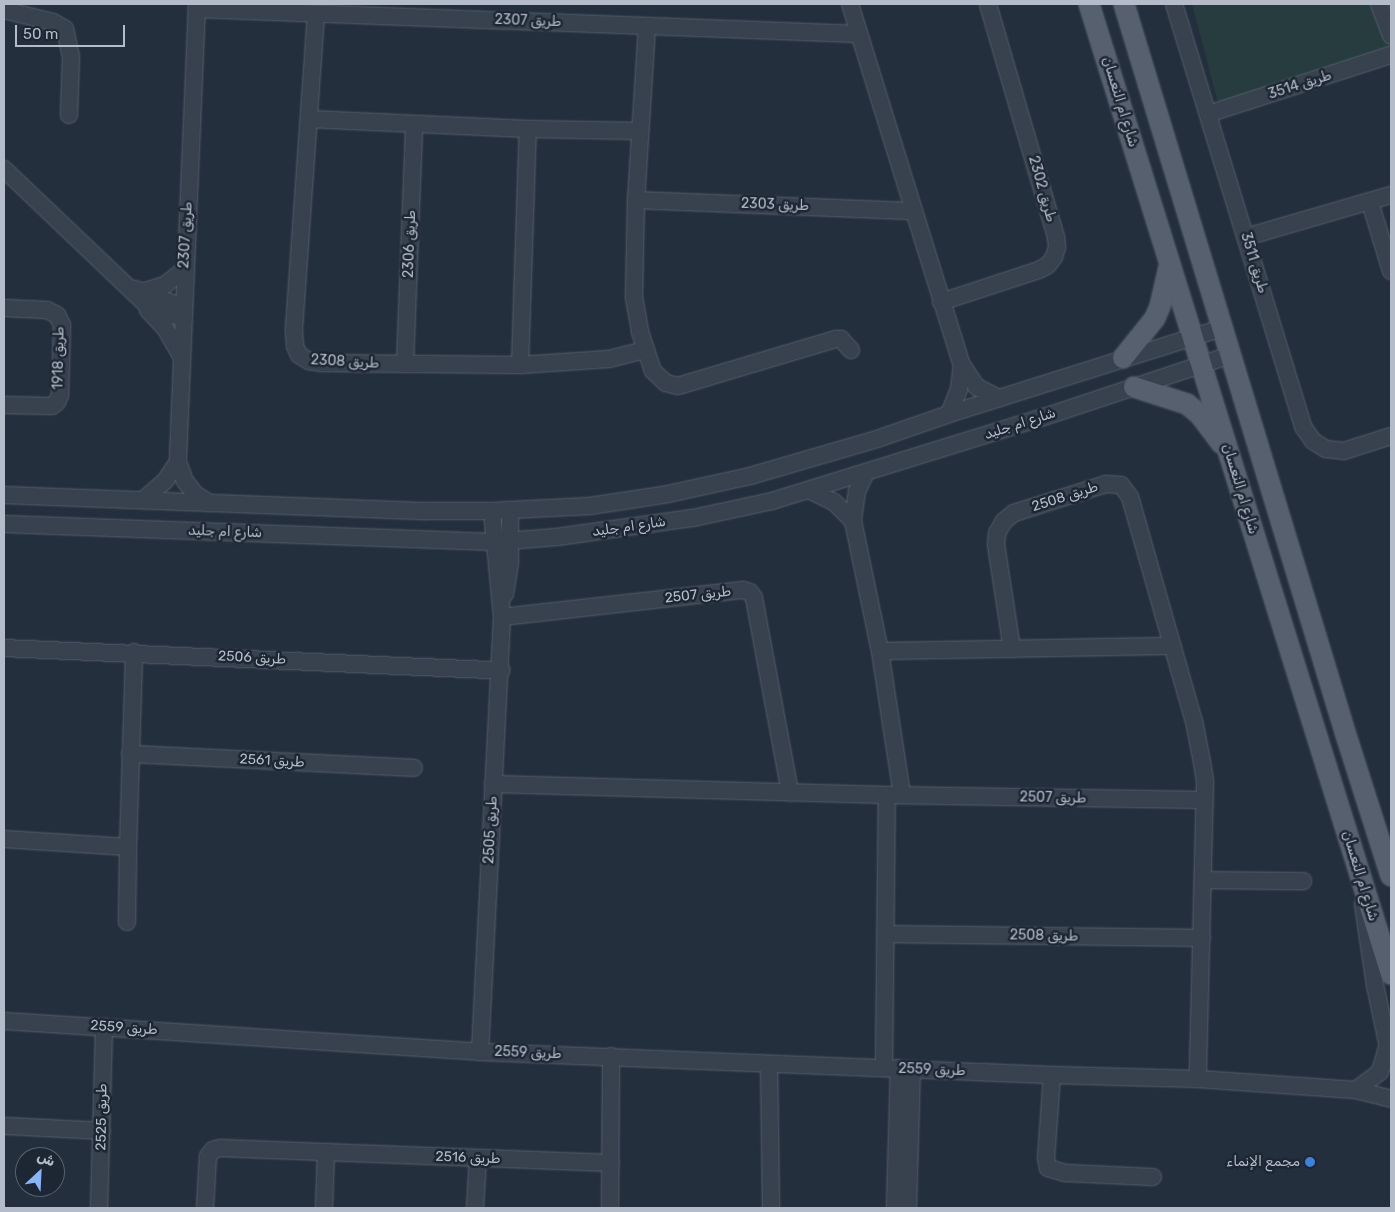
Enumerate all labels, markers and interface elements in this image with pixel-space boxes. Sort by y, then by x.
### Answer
street label: طريق 2307 [494,11,562,31]
scale bar [18,15,128,47]
text: 50 m [23,25,58,43]
street label: شارع ام النعسان [1098,55,1142,149]
street label: طريق 3514 [1266,67,1334,103]
street label: طريق 2302 [1025,154,1059,224]
street label: طريق 2303 [741,195,809,215]
street label: طريق 2307 [176,201,196,269]
street label: طريق 2306 [400,210,420,278]
street label: طريق 3511 [1237,231,1271,295]
street label: طريق 1918 [50,326,68,390]
street label: طريق 2308 [310,352,380,372]
street label: شارع ام جليد [982,405,1058,443]
street label: شارع ام النعسان [1218,442,1262,536]
street label: طريق 2508 [1030,478,1100,516]
street label: شارع ام جليد [591,514,667,540]
street label: شارع ام جليد [188,522,262,542]
street label: طريق 2507 [664,583,732,607]
street label: طريق 2506 [218,648,286,668]
street label: طريق 2561 [239,751,305,771]
street label: طريق 2507 [1019,789,1087,807]
street label: طريق 2505 [481,796,501,864]
street label: شارع ام النعسان [1338,829,1382,923]
street label: طريق 2508 [1010,927,1078,945]
street label: طريق 2559 [90,1017,158,1039]
street label: طريق 2559 [494,1043,562,1063]
street label: طريق 2559 [898,1060,966,1080]
street label: طريق 2525 [93,1083,111,1151]
north arrow [15,1147,65,1197]
text: ش [34,1147,58,1170]
street label: طريق 2516 [435,1148,501,1168]
place label: مجمع الإنماء [1226,1154,1300,1170]
marker: مجمع الإنماء [1304,1156,1316,1168]

